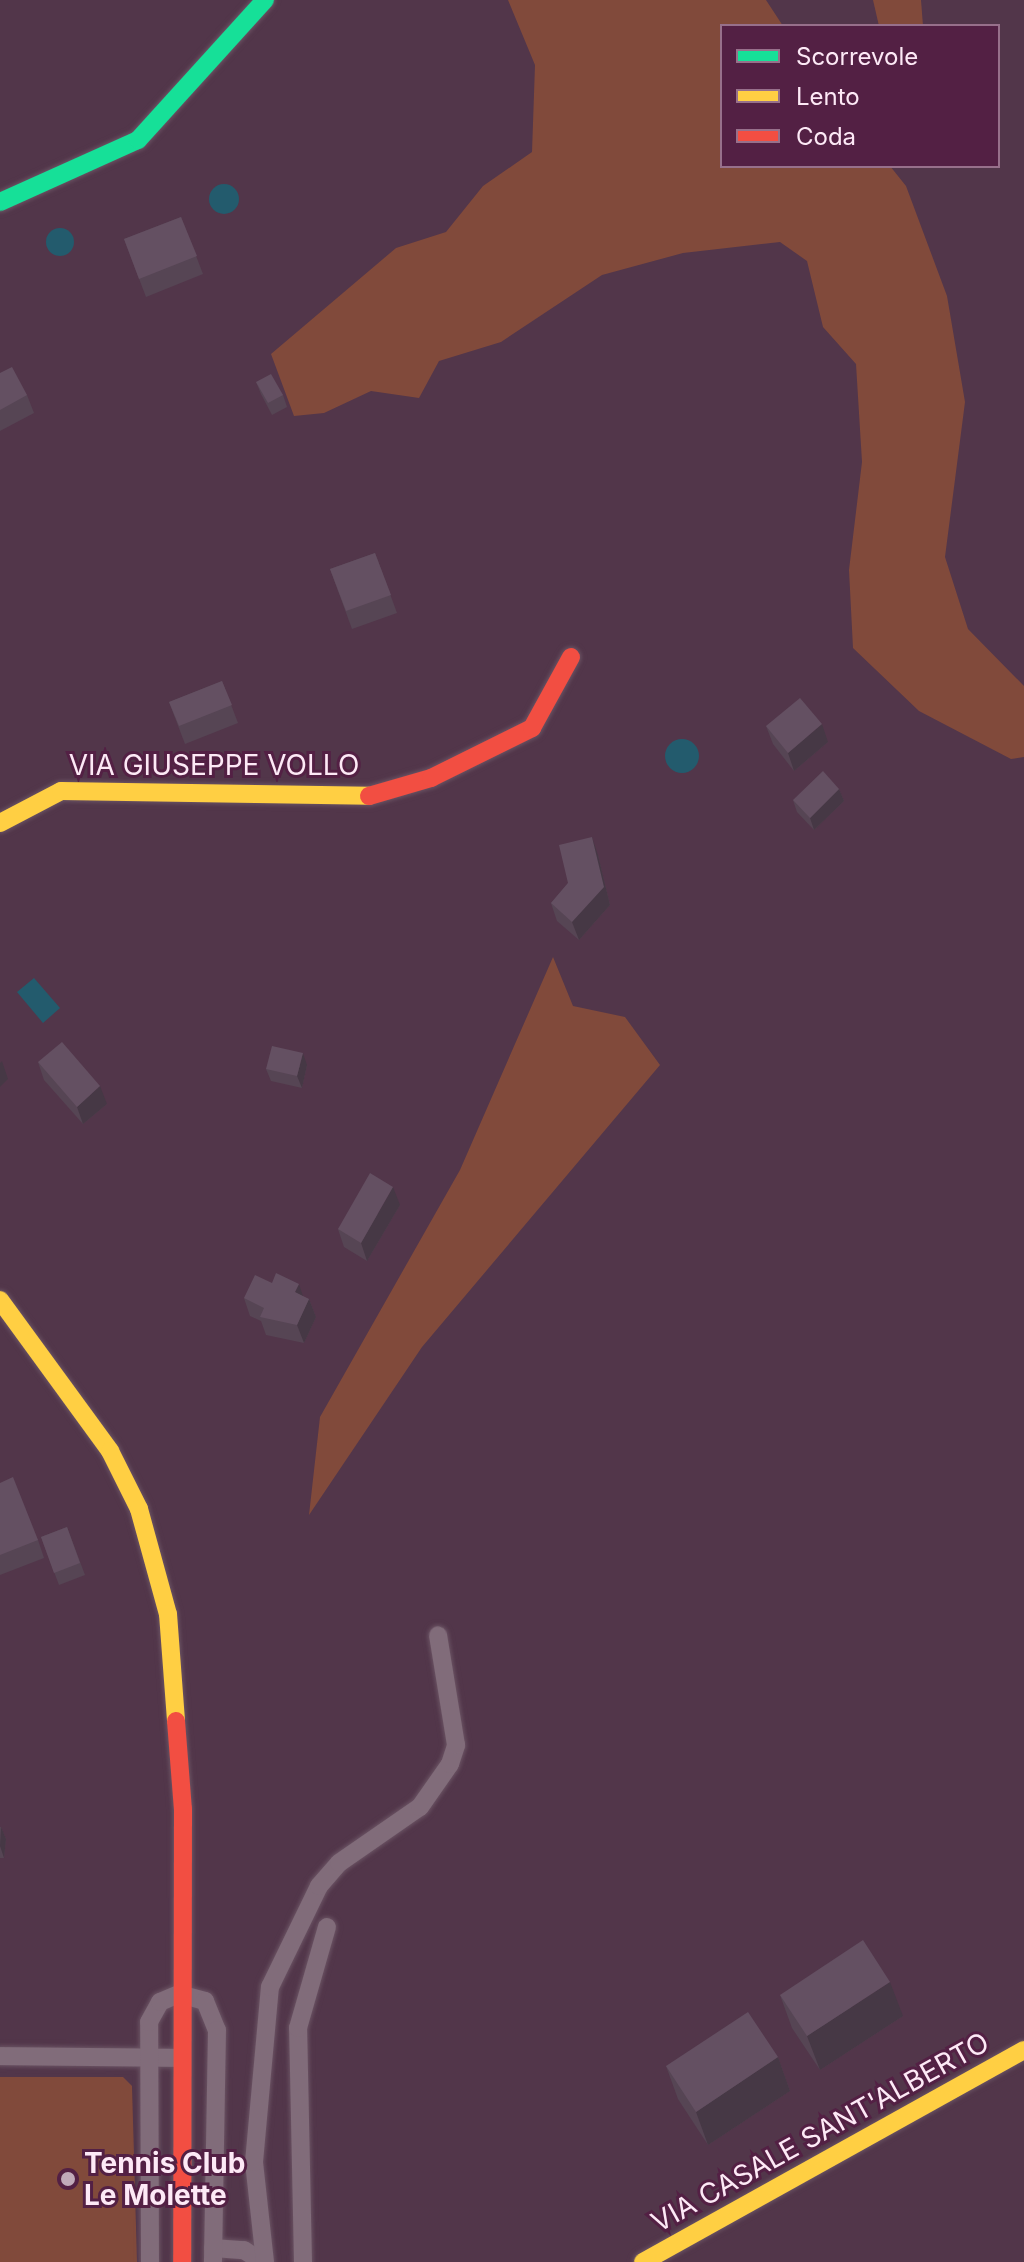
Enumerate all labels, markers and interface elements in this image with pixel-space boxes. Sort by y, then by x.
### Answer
legend [720,24,1000,168]
text: Scorrevole [796,42,918,71]
text: Lento [796,82,860,111]
text: Coda [796,122,856,151]
street label: VIA GIUSEPPE VOLLO [69,748,359,782]
street label: VIA CASALE SANT'ALBERTO [645,2025,995,2239]
place label: Tennis Club Le Molette [84,2146,245,2212]
marker: Tennis Club Le Molette [59,2170,77,2188]

